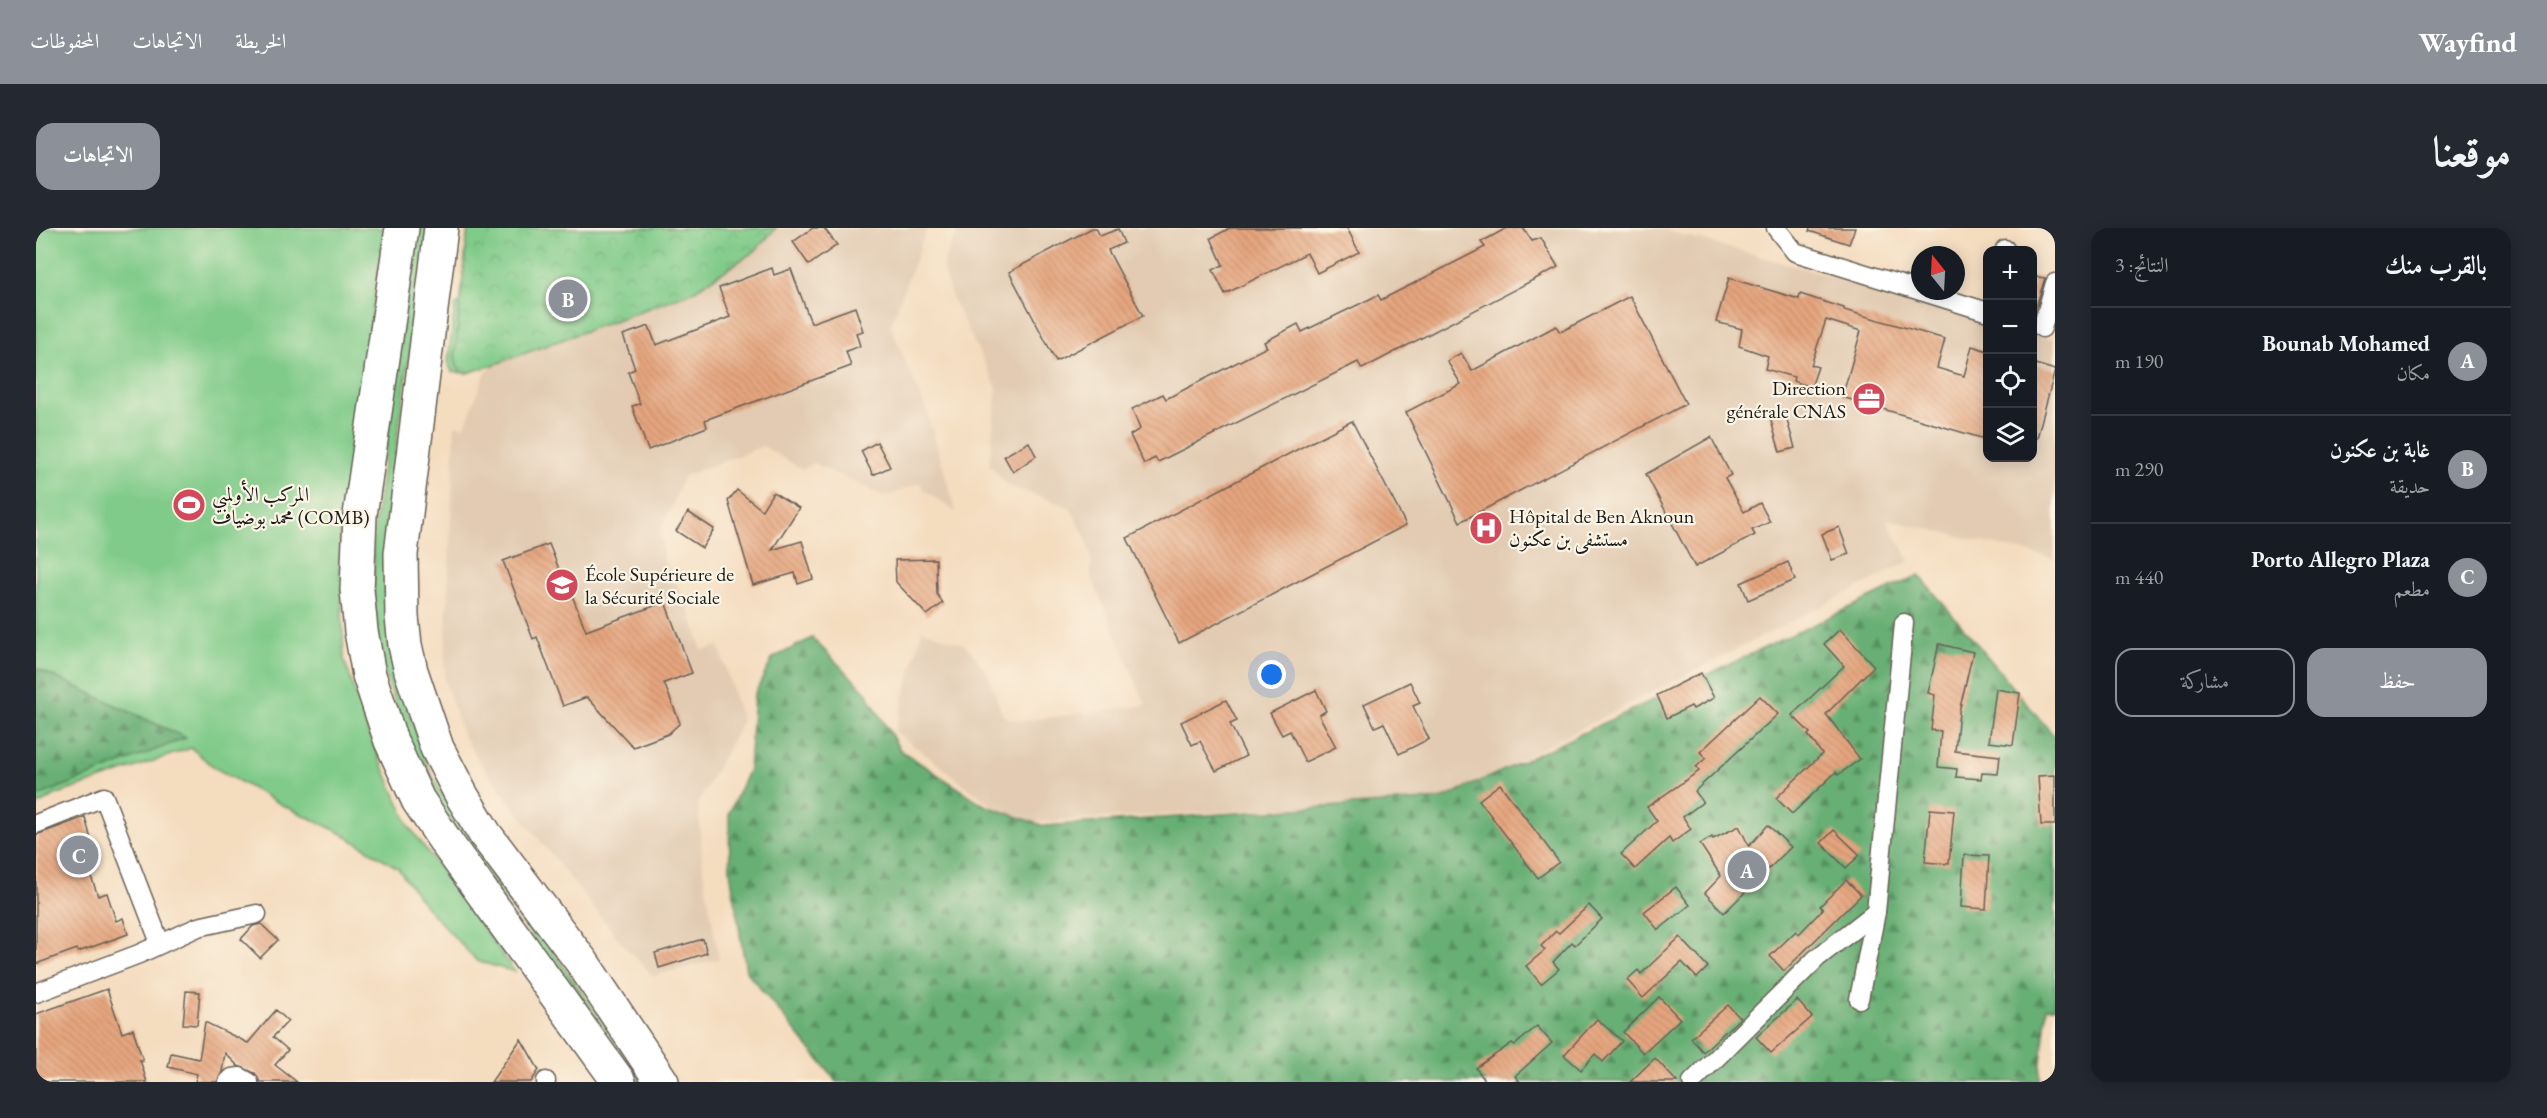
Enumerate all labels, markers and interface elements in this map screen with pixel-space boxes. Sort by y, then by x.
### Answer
text: Wayfind [2419,24,2517,60]
text: المحفوظات [30,27,99,54]
text: الاتجاهات [132,27,202,54]
text: الخريطة [235,27,286,54]
button: الاتجاهات [36,123,160,190]
text: موقعنا [2433,124,2511,179]
north arrow [1911,246,1965,300]
map controls [1983,246,2037,462]
button: + [1983,246,2037,300]
text: بالقرب منك [2385,248,2487,282]
text: النتائج: 3 [2115,252,2169,278]
pin: B [548,276,588,322]
button: − [1983,300,2037,354]
text: Bounab Mohamed [2262,329,2430,358]
text: 190 m [2115,348,2163,374]
text: A [2460,348,2475,374]
button: locate [1983,354,2037,408]
text: مكان [2396,360,2430,386]
place label: Direction générale CNAS [1727,375,1846,424]
office icon: Direction générale CNAS [1851,381,1887,417]
button: layers [1983,408,2037,462]
text: غابة بن عكنون [2330,435,2430,464]
text: 290 m [2115,456,2163,482]
text: B [2461,456,2474,482]
text: حديقة [2390,473,2430,499]
place label: المركب الأولمبي محمد بوضياف (COMB) [212,479,370,530]
sports icon: المركب الأولمبي محمد بوضياف (COMB) [171,487,207,523]
place label: Hôpital de Ben Aknoun مستشفى بن عكنون [1509,503,1695,554]
hospital icon: Hôpital de Ben Aknoun مستشفى بن عكنون [1468,510,1504,546]
text: Porto Allegro Plaza [2251,545,2430,574]
place label: École Supérieure de la Sécurité Sociale [585,561,734,610]
text: 440 m [2115,564,2163,590]
text: C [2460,564,2475,590]
school or university icon: École Supérieure de la Sécurité Sociale [544,567,580,603]
text: مطعم [2393,576,2430,602]
button: مشاركة [2115,648,2295,717]
button: حفظ [2307,648,2487,717]
your location [1257,660,1286,689]
pin: C [60,832,99,878]
pin: A [1728,848,1766,892]

